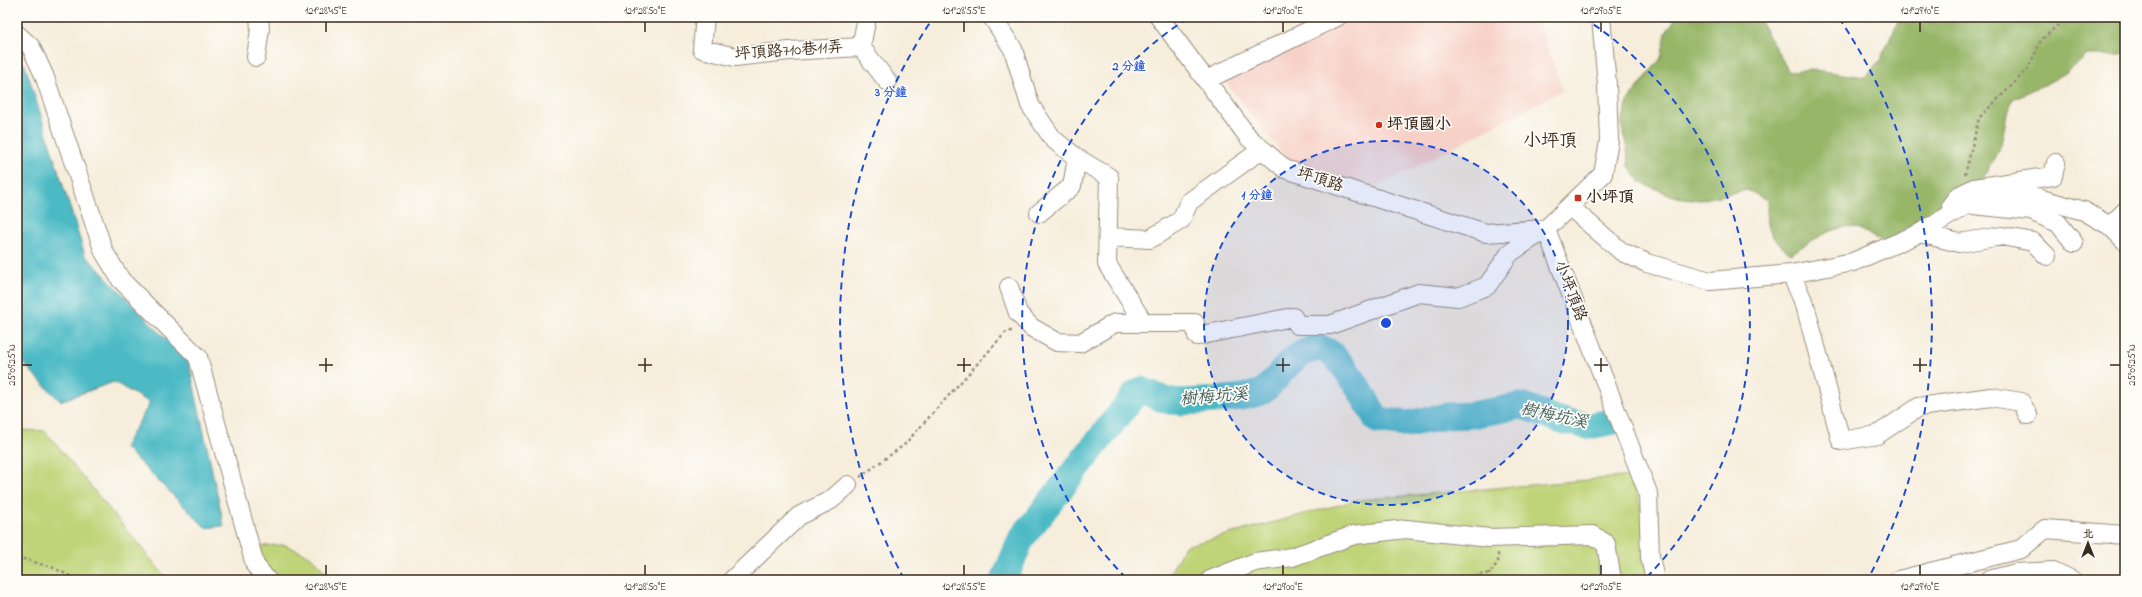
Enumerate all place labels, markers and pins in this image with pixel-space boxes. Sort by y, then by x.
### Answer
place label: 坪頂國小 [1387,113,1451,137]
marker: 坪頂國小 [1374,120,1384,130]
place label: 小坪頂 [1586,186,1634,210]
marker: 小坪頂 [1573,193,1583,203]
centre of rings [1379,316,1393,330]

